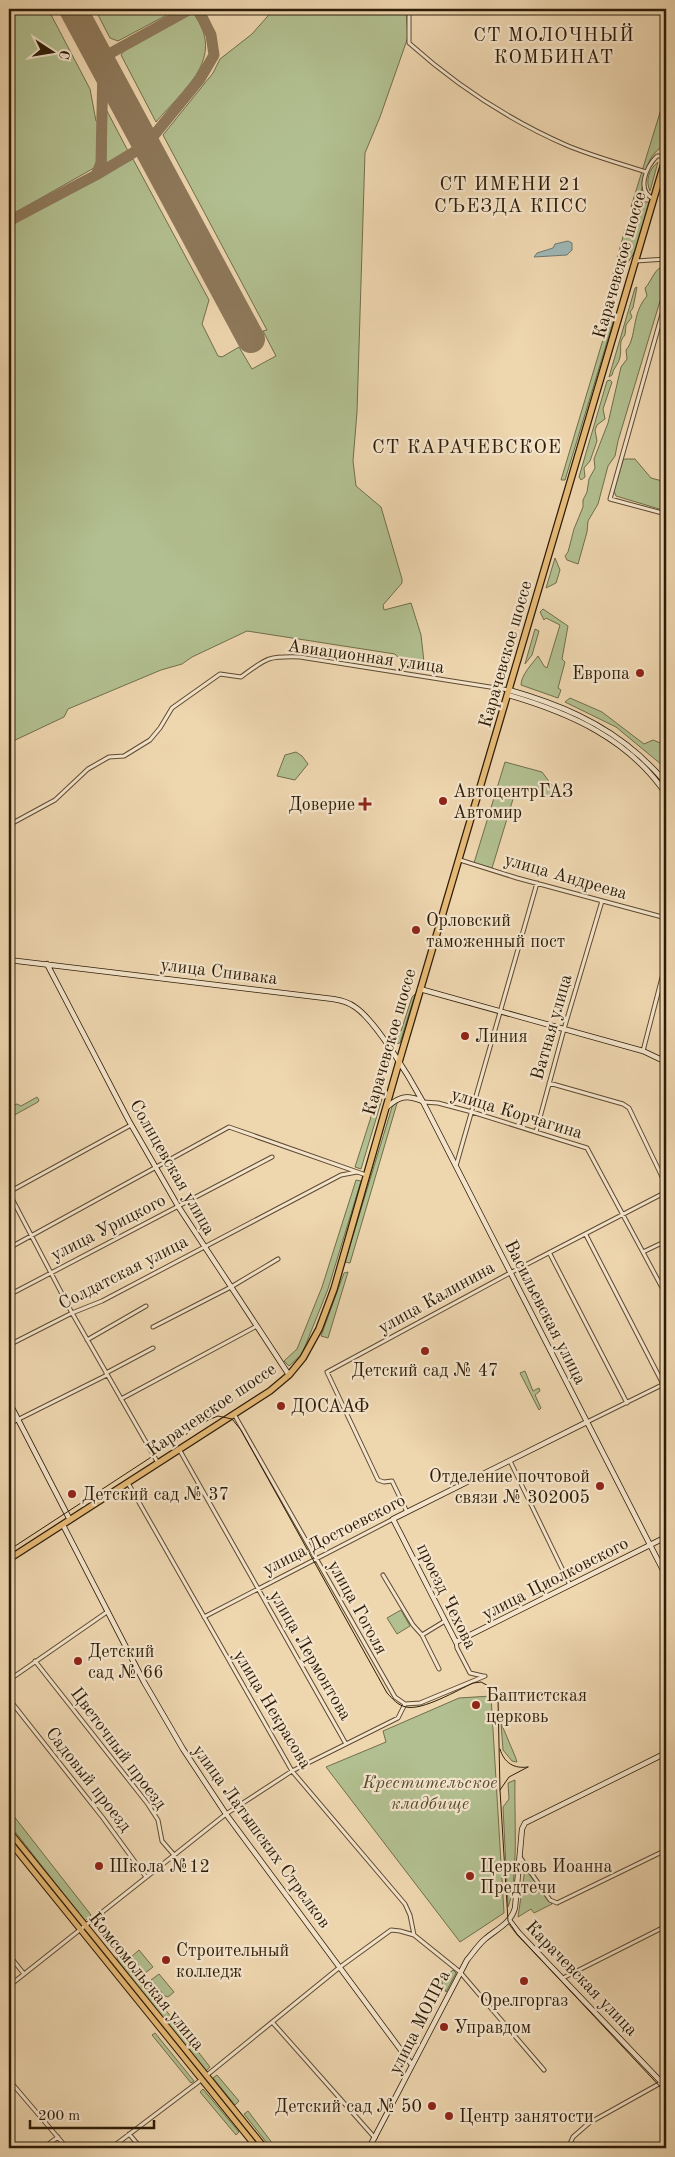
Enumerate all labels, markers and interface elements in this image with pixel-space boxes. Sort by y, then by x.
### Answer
district label: СТ МОЛОЧНЫЙ КОМБИНАТ [473,23,635,68]
north arrow [28,28,78,78]
text: С [56,49,72,60]
district label: СТ ИМЕНИ 21 СЪЕЗДА КПСС [434,176,588,217]
street label: Карачевское шоссе [590,190,650,341]
district label: СТ КАРАЧЕВСКОЕ [372,439,562,458]
street label: Карачевское шоссе [476,579,536,730]
street label: Авиационная улица [286,637,446,677]
place label: Европа [572,665,630,683]
marker: Европа [634,667,646,679]
place label: АвтоцентрГАЗ Автомир [453,783,573,822]
marker: АвтоцентрГАЗ Автомир [437,795,449,807]
place label: Доверие [289,796,355,814]
marker: Доверие [359,798,371,810]
street label: улица Андреева [502,851,629,903]
place label: Орловский таможенный пост [426,912,565,951]
marker: Орловский таможенный пост [410,924,422,936]
street label: улица Спивака [159,956,279,988]
street label: Карачевское шоссе [360,967,420,1118]
street label: Ватная улица [528,972,576,1082]
place label: Линия [475,1028,528,1046]
marker: Линия [459,1030,471,1042]
street label: улица Корчагина [449,1085,585,1143]
street label: Солнцевская улица [126,1097,218,1238]
street label: улица Урицкого [48,1191,169,1265]
street label: Солдатская улица [56,1232,191,1313]
street label: Васильевская улица [501,1237,589,1388]
street label: улица Калинина [375,1258,498,1337]
marker: Детский сад № 47 [419,1345,431,1357]
street label: Карачевское шоссе [144,1360,280,1460]
place label: Детский сад № 47 [351,1362,499,1380]
place label: ДОСААФ [291,1398,369,1416]
marker: ДОСААФ [275,1400,287,1412]
place label: Отделение почтовой связи № 302005 [429,1468,590,1507]
marker: Отделение почтовой связи № 302005 [594,1480,606,1492]
place label: Детский сад № 37 [82,1486,229,1504]
marker: Детский сад № 37 [66,1488,78,1500]
street label: улица Достоевского [260,1491,409,1579]
street label: улица Циолковского [479,1534,632,1624]
street label: проезд Чехова [413,1541,479,1652]
street label: улица Гоголя [324,1557,390,1658]
street label: улица Лермонтова [266,1587,355,1724]
place label: Детский сад № 66 [88,1643,164,1682]
street label: улица Некрасова [230,1647,315,1772]
marker: Детский сад № 66 [72,1655,84,1667]
street label: Цветочный проезд [67,1684,170,1813]
place label: Баптистская церковь [486,1687,587,1726]
marker: Баптистская церковь [470,1699,482,1711]
street label: Садовый проезд [42,1724,134,1835]
street label: улица Латышских Стрелков [189,1742,334,1932]
park label: Крестительское кладбище [362,1774,497,1813]
place label: Школа №12 [109,1858,210,1876]
place label: Церковь Иоанна Предтечи [480,1858,612,1897]
marker: Школа №12 [93,1860,105,1872]
marker: Церковь Иоанна Предтечи [464,1870,476,1882]
street label: Комсомольская улица [85,1909,207,2054]
street label: Карачевская улица [522,1918,641,2040]
place label: Строительный колледж [176,1942,289,1981]
marker: Строительный колледж [160,1954,172,1966]
street label: улица МОПРа [386,1967,454,2077]
marker: Орелгоргаз [518,1975,530,1987]
place label: Орелгоргаз [480,1992,568,2010]
place label: Управдом [454,2019,531,2037]
marker: Управдом [438,2021,450,2033]
scale bar [30,2097,154,2129]
place label: Детский сад № 50 [275,2098,422,2116]
marker: Детский сад № 50 [426,2100,438,2112]
place label: Центр занятости [459,2108,594,2126]
text: 200 m [38,2109,80,2124]
marker: Центр занятости [443,2110,455,2122]

